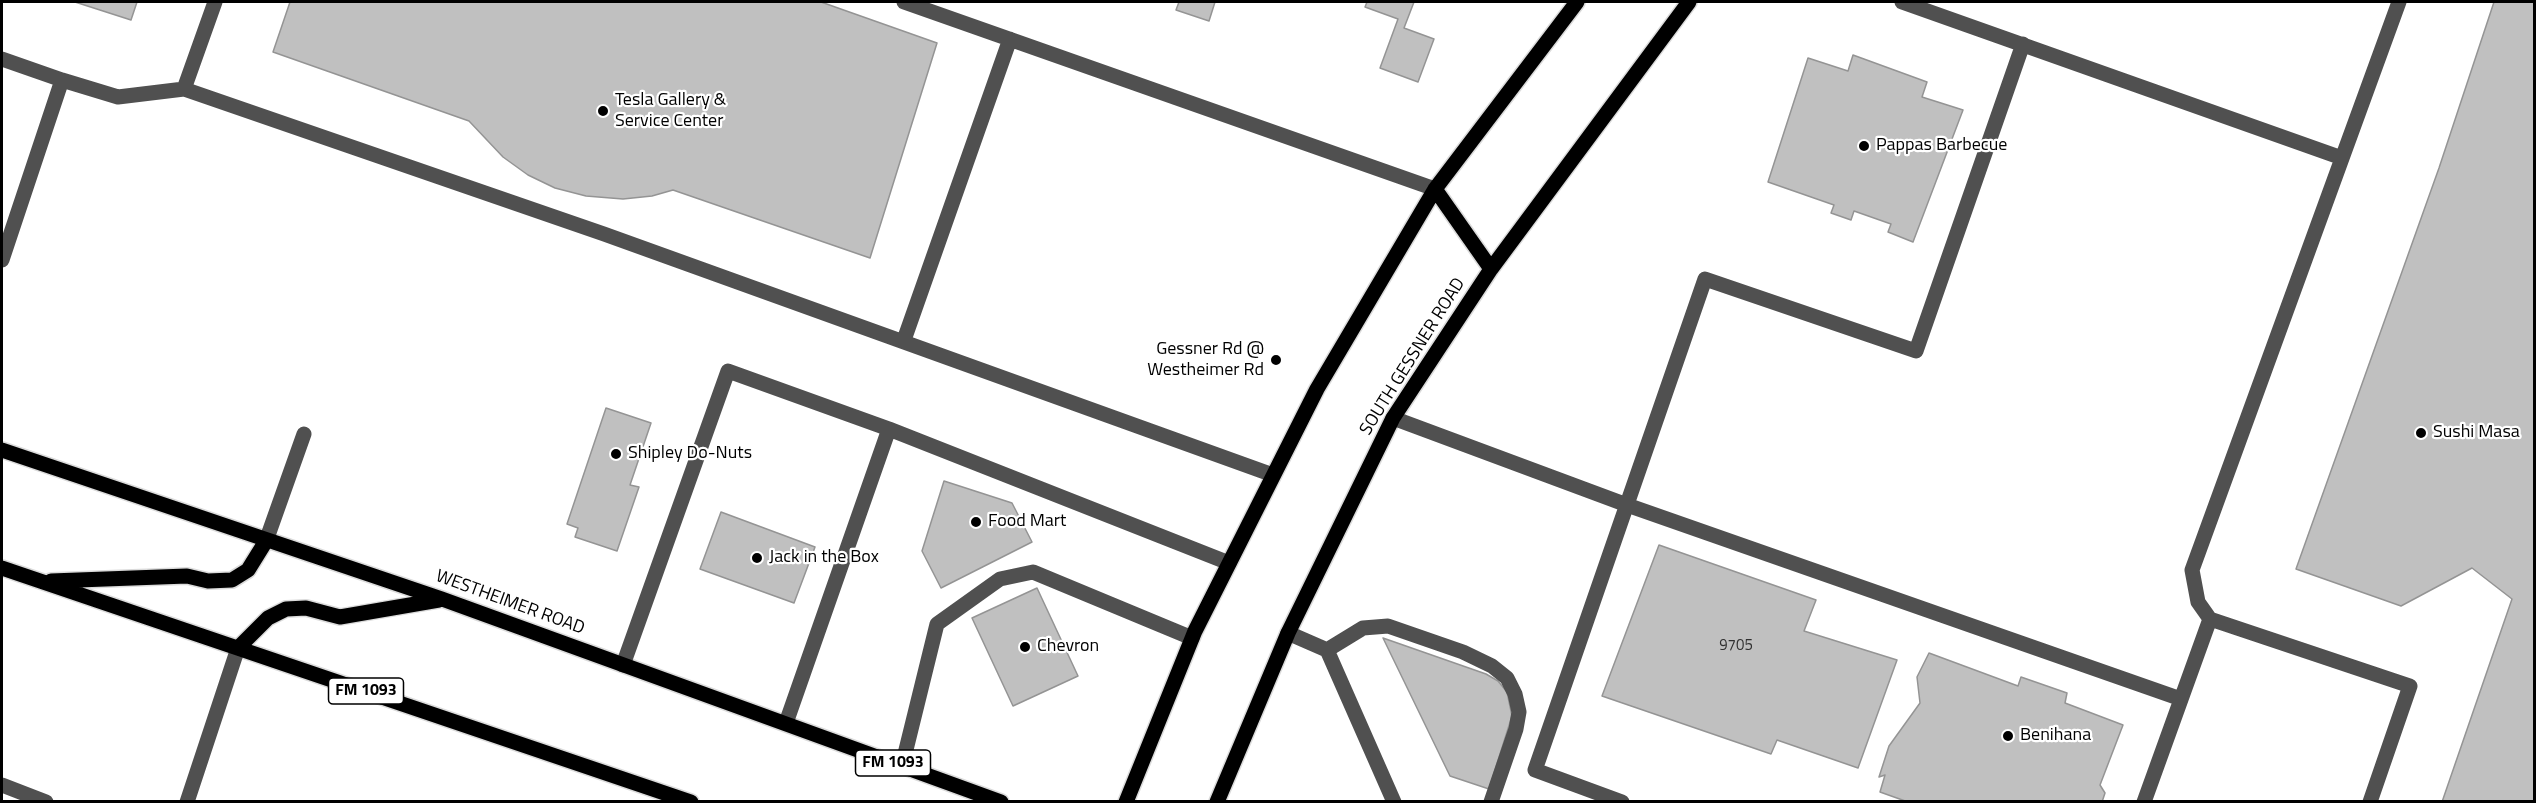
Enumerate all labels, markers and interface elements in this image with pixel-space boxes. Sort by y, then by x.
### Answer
place label: Tesla Gallery & Service Center [615,90,726,132]
marker: Tesla Gallery & Service Center [596,104,610,118]
place label: Pappas Barbecue [1876,135,2007,157]
marker: Pappas Barbecue [1857,139,1871,153]
street label: SOUTH GESSNER ROAD [1356,274,1470,440]
place label: Gessner Rd @ Westheimer Rd [1147,339,1264,382]
marker: Gessner Rd @ Westheimer Rd [1269,353,1283,367]
place label: Sushi Masa [2433,422,2520,444]
marker: Sushi Masa [2414,426,2428,440]
place label: Shipley Do-Nuts [628,443,752,465]
marker: Shipley Do-Nuts [609,447,623,461]
place label: Food Mart [988,511,1066,533]
marker: Food Mart [969,515,983,529]
place label: Jack in the Box [769,547,879,569]
marker: Jack in the Box [750,551,764,565]
street label: WESTHEIMER ROAD [433,566,587,640]
place label: Chevron [1037,636,1099,658]
house number: 9705 [1719,637,1753,655]
marker: Chevron [1018,640,1032,654]
road number: FM 1093 [328,678,404,704]
place label: Benihana [2020,725,2091,747]
marker: Benihana [2001,729,2015,743]
road number: FM 1093 [856,750,930,776]

